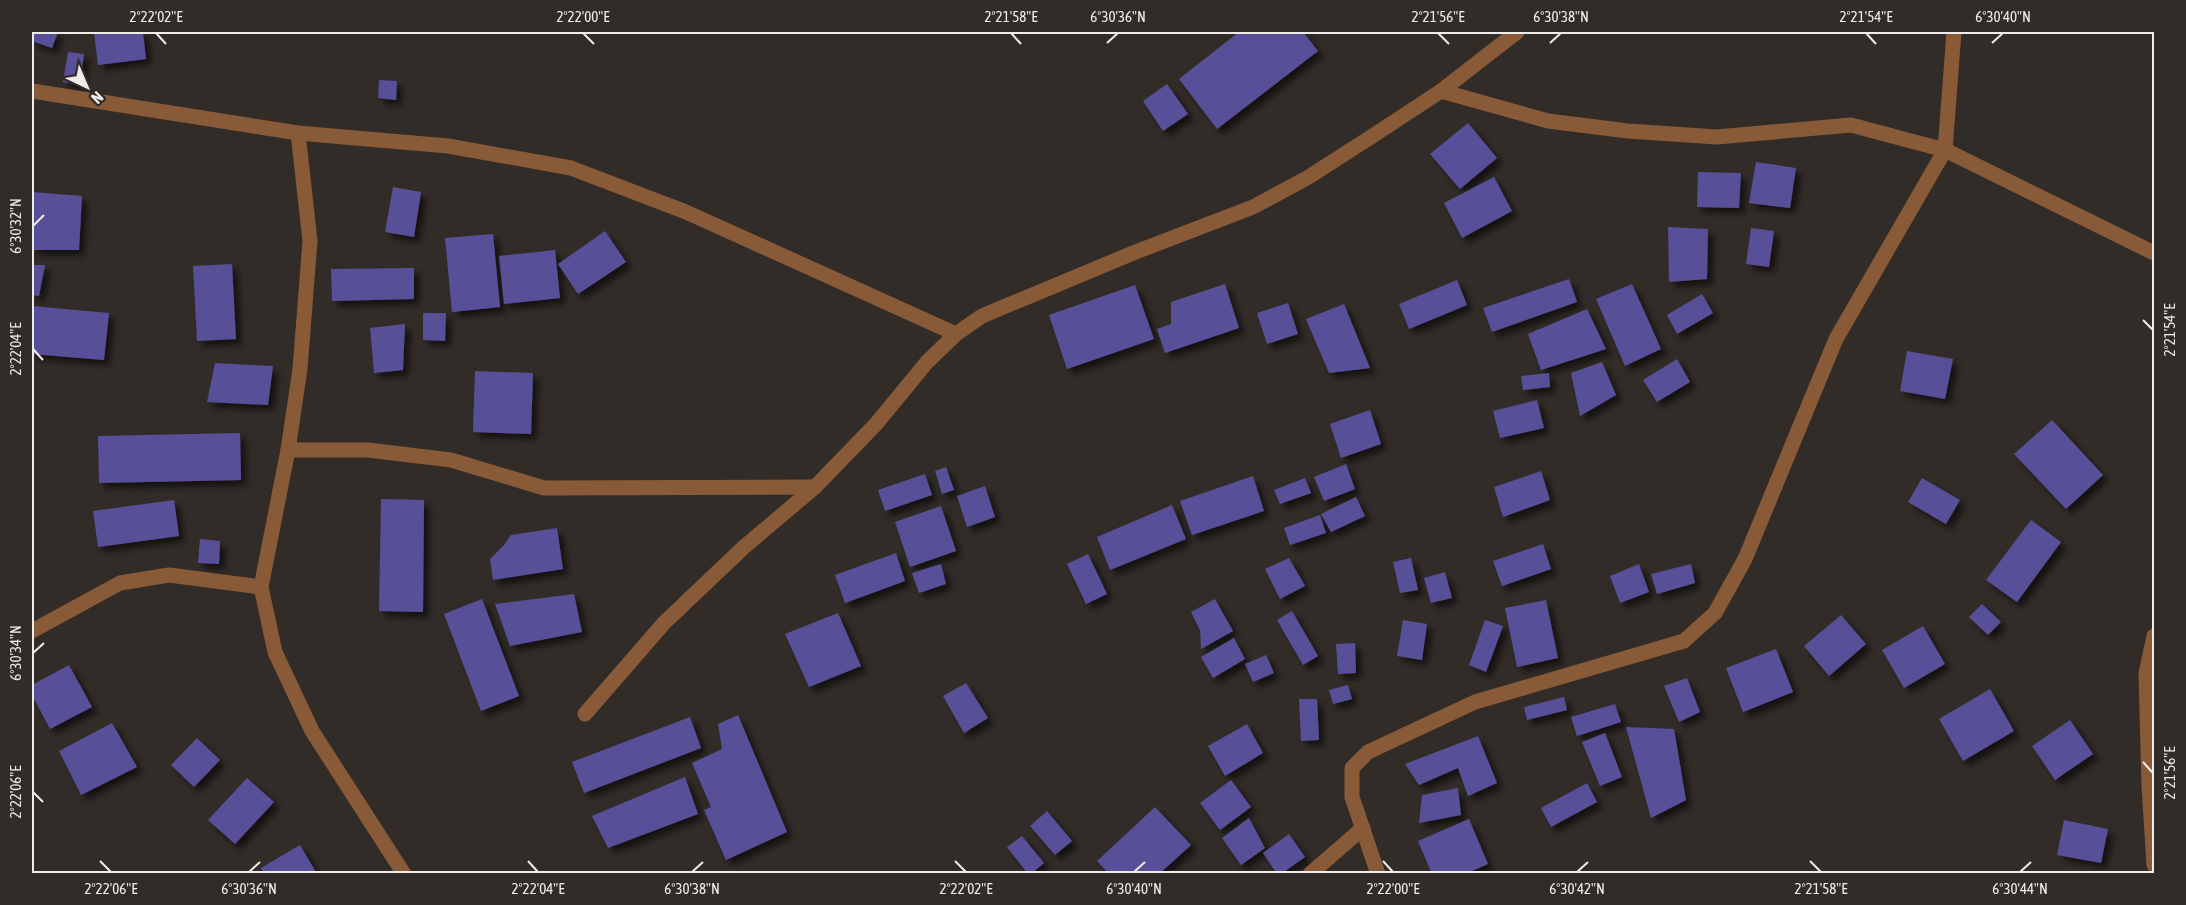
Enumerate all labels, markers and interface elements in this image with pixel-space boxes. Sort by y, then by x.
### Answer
text: 2°22'02"E [129,8,183,25]
text: 2°22'00"E [556,8,610,25]
text: 2°21'58"E [984,8,1038,25]
text: 6°30'36"N [1090,8,1146,25]
text: 2°21'56"E [1411,8,1465,25]
text: 6°30'38"N [1533,8,1589,25]
text: 2°21'54"E [1839,8,1893,25]
text: 6°30'40"N [1975,8,2031,25]
north arrow [57,57,117,117]
text: N [88,88,107,108]
text: 6°30'32"N [7,198,24,254]
text: 2°21'54"E [2161,303,2178,357]
text: 2°22'04"E [7,322,24,376]
text: 6°30'34"N [7,625,24,681]
text: 2°21'56"E [2161,746,2178,800]
text: 2°22'06"E [7,765,24,819]
text: 2°22'06"E [84,880,138,897]
text: 6°30'36"N [221,880,277,897]
text: 2°22'04"E [511,880,565,897]
text: 6°30'38"N [664,880,720,897]
text: 2°22'02"E [939,880,993,897]
text: 6°30'40"N [1106,880,1162,897]
text: 2°22'00"E [1366,880,1420,897]
text: 6°30'42"N [1549,880,1605,897]
text: 2°21'58"E [1794,880,1848,897]
text: 6°30'44"N [1992,880,2048,897]

